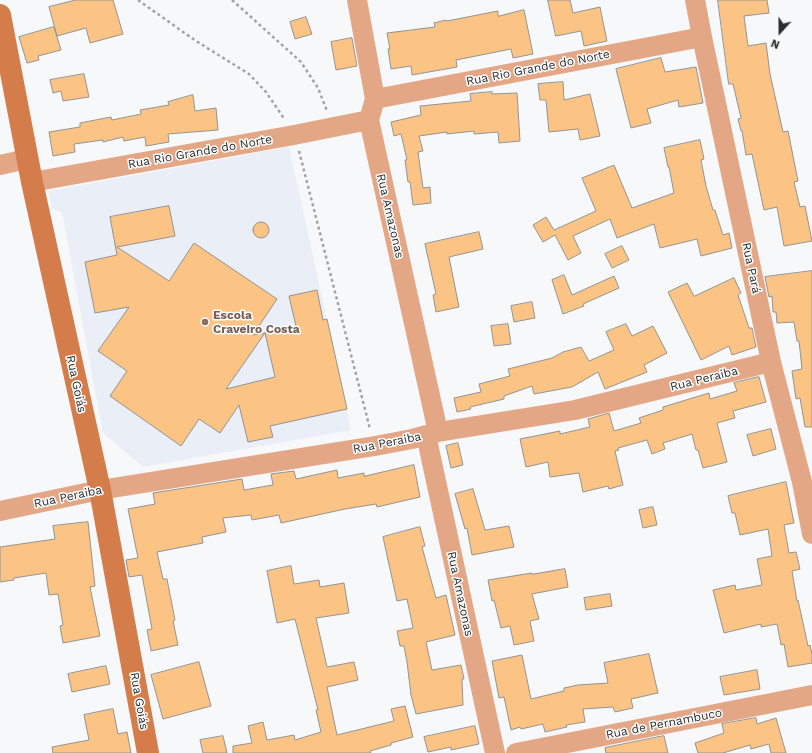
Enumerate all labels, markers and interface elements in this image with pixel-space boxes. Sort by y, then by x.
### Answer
north arrow [760,12,800,52]
text: N [769,36,782,51]
street label: Rua Rio Grande do Norte [465,47,611,89]
street label: Rua Rio Grande do Norte [127,132,273,172]
street label: Rua Amazonas [373,172,407,260]
street label: Rua Pará [739,241,763,295]
place label: Escola Craveiro Costa [213,308,300,336]
marker: Escola Craveiro Costa [200,317,210,327]
street label: Rua Goiás [63,354,89,414]
street label: Rua Peraiba [669,364,739,394]
street label: Rua Peraiba [352,429,422,457]
street label: Rua Peraiba [33,483,103,511]
street label: Rua Amazonas [444,550,476,638]
street label: Rua Goiás [127,671,151,731]
street label: Rua de Pernambuco [605,706,723,742]

